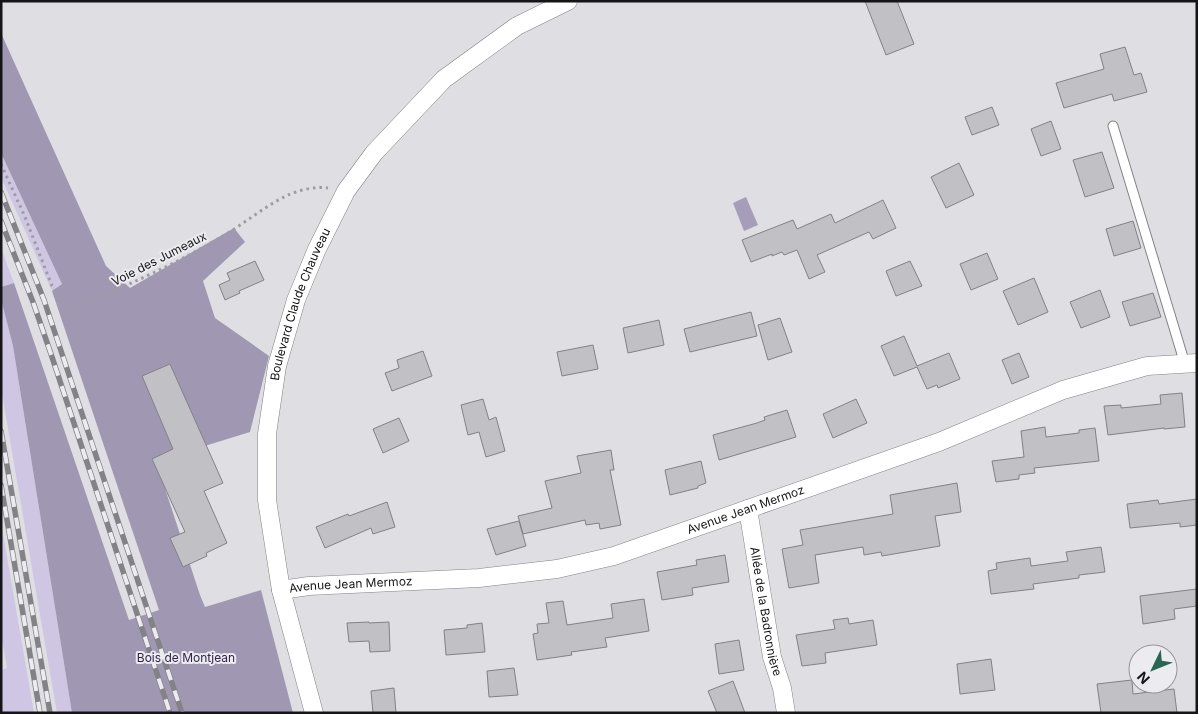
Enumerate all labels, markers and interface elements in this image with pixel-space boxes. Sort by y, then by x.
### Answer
street label: Boulevard Claude Chauveau [267,225,333,381]
street label: Voie des Jumeaux [109,228,209,289]
street label: Avenue Jean Mermoz [685,482,806,537]
street label: Allée de la Badronnière [747,546,786,678]
street label: Avenue Jean Mermoz [288,573,413,596]
north arrow [1128,644,1178,694]
park label: Bois de Montjean [137,650,235,665]
text: N [1133,669,1153,688]

